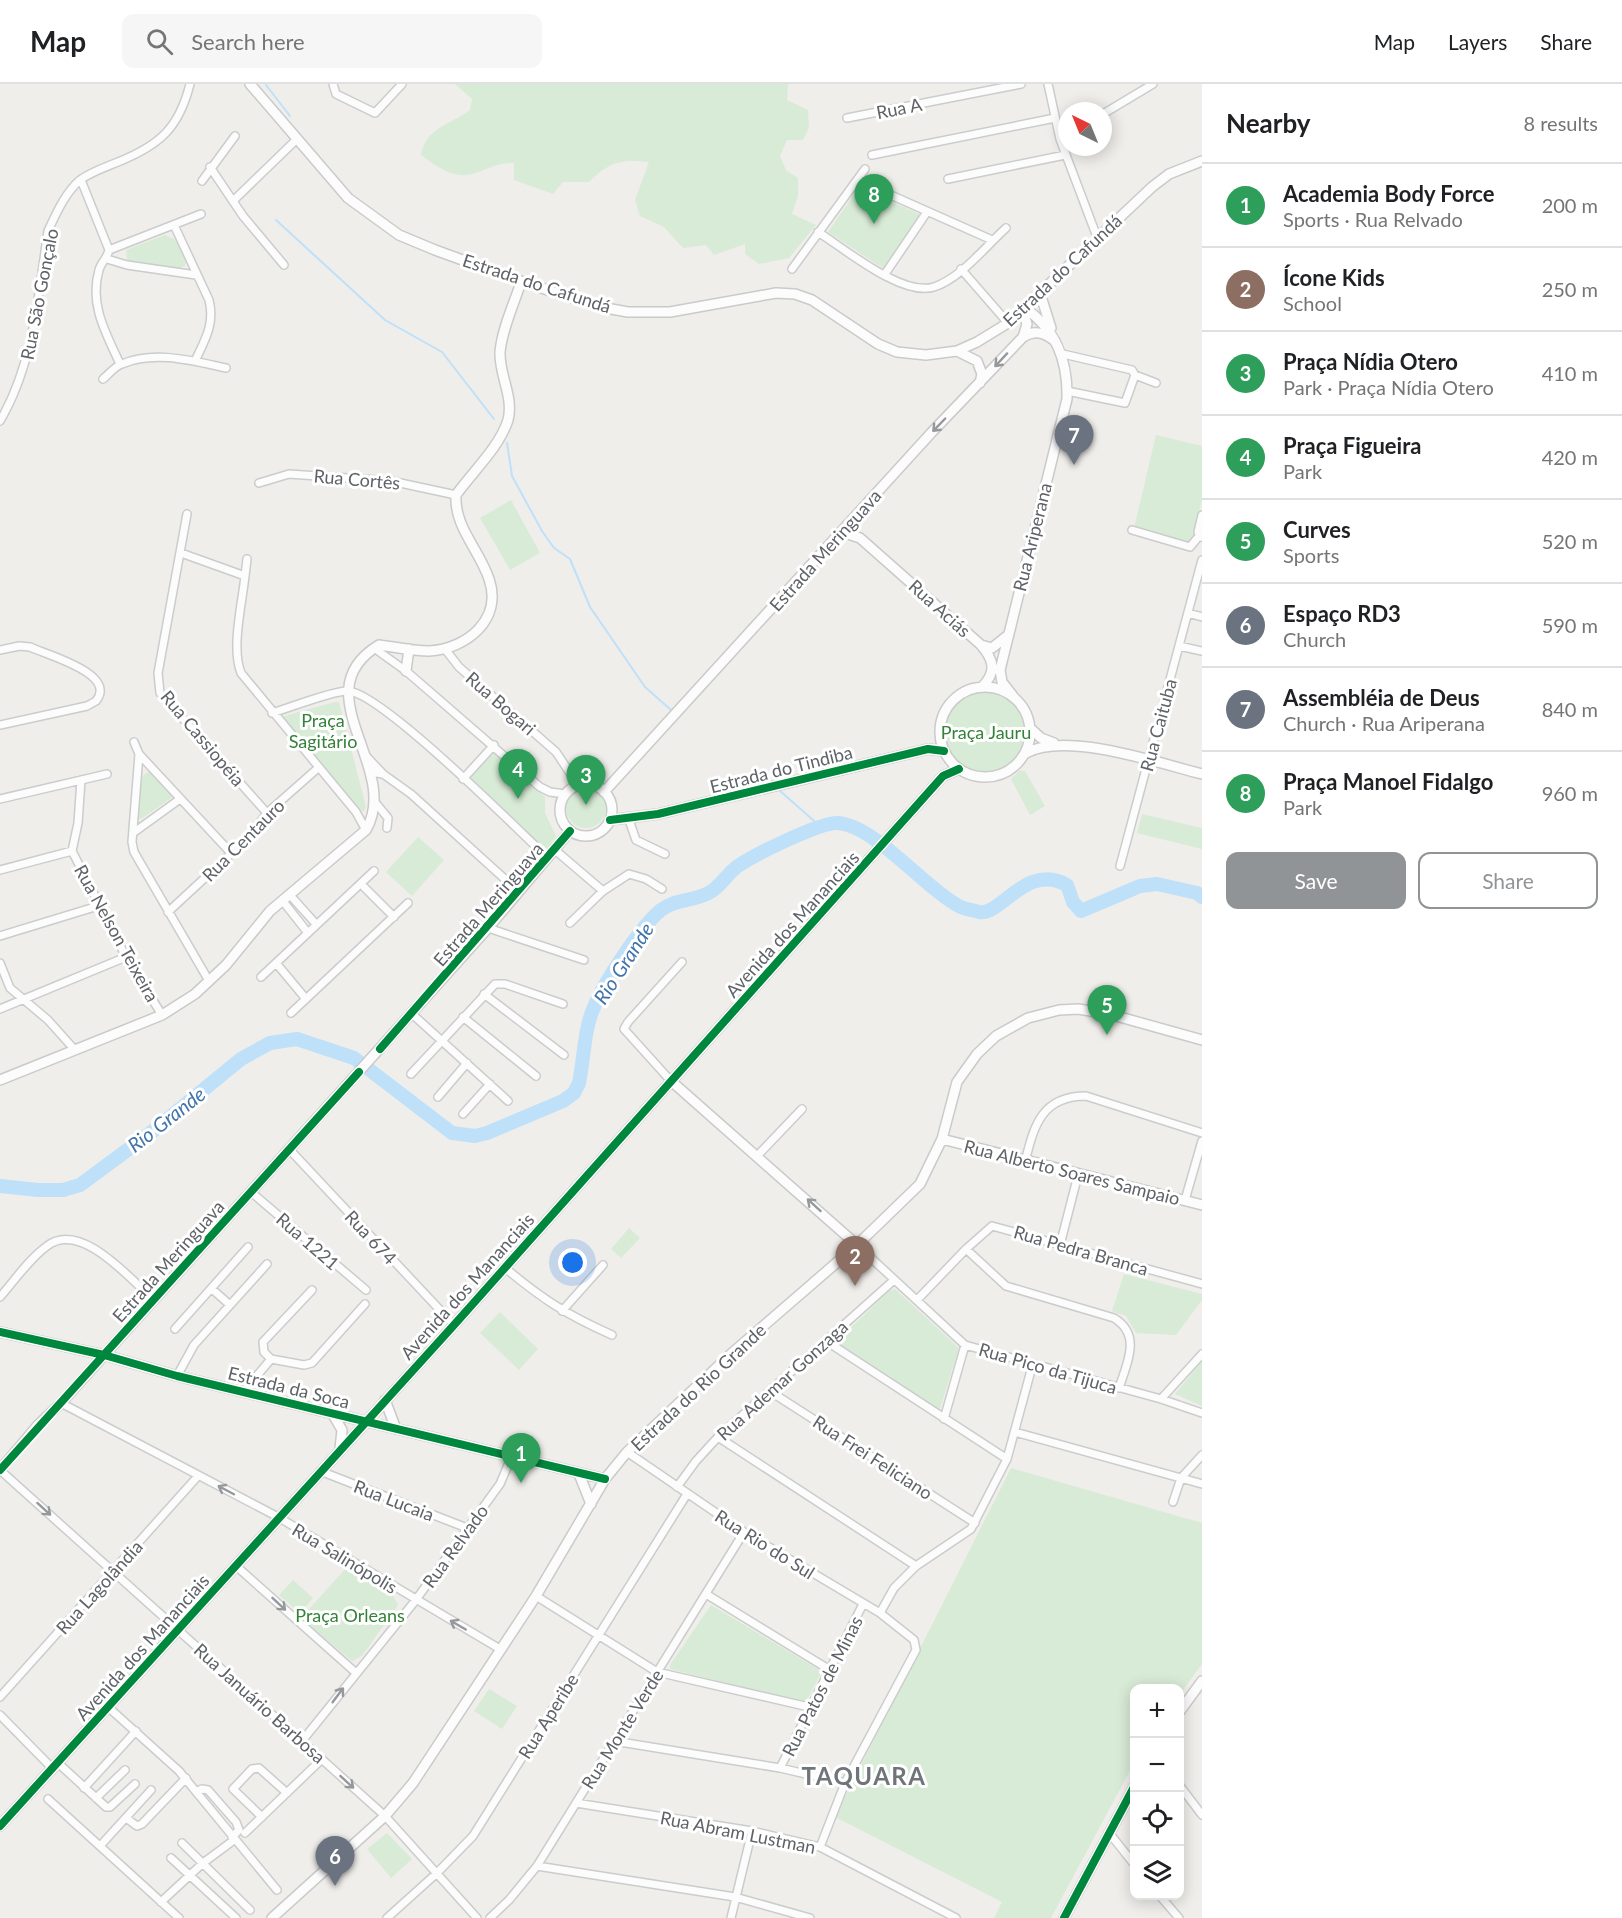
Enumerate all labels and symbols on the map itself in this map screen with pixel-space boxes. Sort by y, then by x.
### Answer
street label: Rua A [874,93,925,123]
north arrow [1058,102,1112,156]
pin: 8 [854,174,894,224]
street label: Estrada do Cafundá [998,209,1126,331]
street label: Rua São Gonçalo [15,227,63,361]
street label: Estrada do Cafundá [460,249,614,317]
one-way arrow [995,352,1009,367]
pin: 7 [1054,416,1094,465]
one-way arrow [932,418,946,433]
street label: Rua Cortês [313,464,401,494]
street label: Rua Ariperana [1008,481,1056,593]
street label: Estrada Meringuava [764,484,886,616]
street label: Rua Aciás [905,575,976,642]
street label: Rua Bogari [462,667,540,739]
street label: Rua Caituba [1135,676,1181,774]
street label: Rua Cassiopéia [157,686,249,790]
park label: Praça Sagitário [289,709,357,752]
park label: Praça Jauru [941,721,1031,743]
street label: Estrada do Tindiba [707,741,855,797]
pin: 4 [498,750,538,799]
pin: 3 [566,756,606,805]
street label: Rua Centauro [197,794,289,886]
street label: Estrada Meringuava [428,838,548,970]
street label: Avenida dos Mananciais [721,846,864,1002]
street label: Rua Nelson Teixeira [70,860,164,1006]
water label: Rio Grande [588,918,658,1008]
pin: 5 [1088,986,1126,1035]
water label: Rio Grande [122,1081,210,1157]
street label: Rua Alberto Soares Sampaio [962,1135,1182,1209]
street label: Estrada Meringuava [107,1195,229,1327]
one-way arrow [806,1198,821,1213]
street label: Rua 674 [341,1205,401,1269]
street label: Rua 1221 [272,1208,344,1274]
street label: Avenida dos Mananciais [396,1208,539,1364]
street label: Rua Pedra Branca [1011,1220,1151,1280]
pin: 2 [836,1236,874,1286]
your location [558,1248,587,1277]
street label: Rua Ademar Gonzaga [712,1315,852,1445]
street label: Estrada do Rio Grande [626,1319,770,1455]
street label: Rua Pico da Tijuca [976,1338,1120,1398]
street label: Estrada da Soca [226,1361,352,1413]
street label: Rua Frei Feliciano [809,1410,937,1504]
pin: 1 [502,1434,540,1483]
street label: Rua Lucaia [351,1475,437,1525]
one-way arrow [218,1484,236,1495]
street label: Rua Relvado [418,1500,492,1592]
one-way arrow [36,1502,51,1516]
street label: Rua Rio do Sul [711,1505,819,1583]
street label: Rua Salinópolis [289,1518,402,1598]
street label: Rua Lagolândia [51,1536,147,1638]
street label: Avenida dos Mananciais [71,1569,214,1725]
one-way arrow [271,1597,286,1612]
park label: Praça Orleans [295,1604,405,1626]
street label: Rua Patos de Minas [777,1612,867,1760]
one-way arrow [450,1619,467,1631]
street label: Rua Januário Barbosa [190,1638,330,1768]
street label: Rua Monte Verde [576,1665,668,1793]
street label: Rua Aperibe [513,1669,583,1763]
one-way arrow [331,1687,344,1703]
district label: TAQUARA [802,1761,926,1790]
one-way arrow [339,1775,354,1789]
street label: Rua Abram Lustman [658,1806,818,1858]
pin: 6 [316,1836,354,1886]

